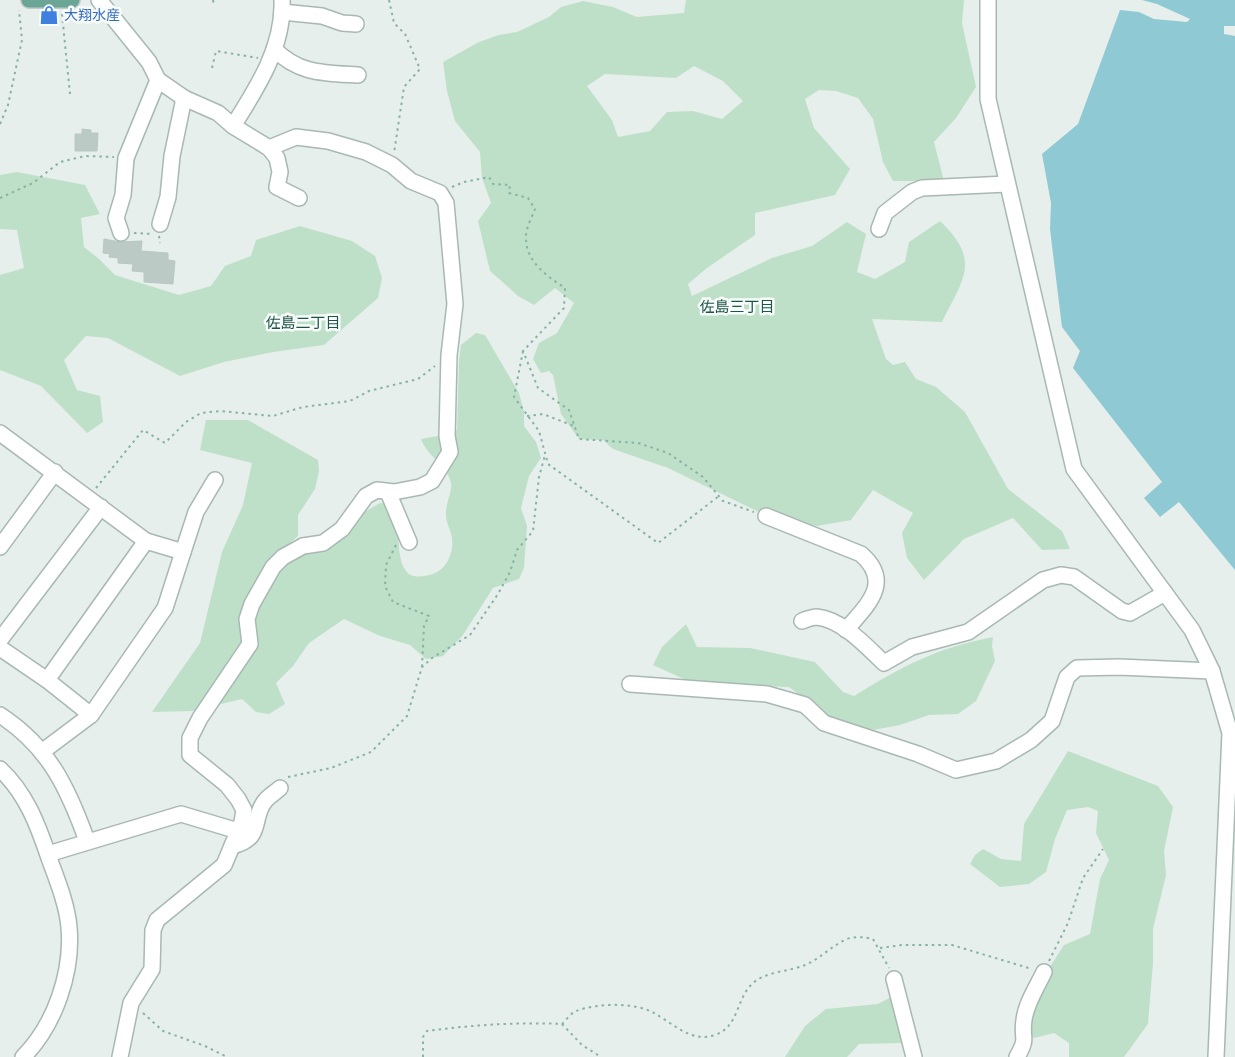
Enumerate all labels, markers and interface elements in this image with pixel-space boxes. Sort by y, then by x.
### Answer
shop icon: 大翔水産 [38,4,60,26]
place label: 大翔水産 [64,6,120,23]
district label: 佐島三丁目 [699,297,775,315]
district label: 佐島二丁目 [265,313,341,331]

